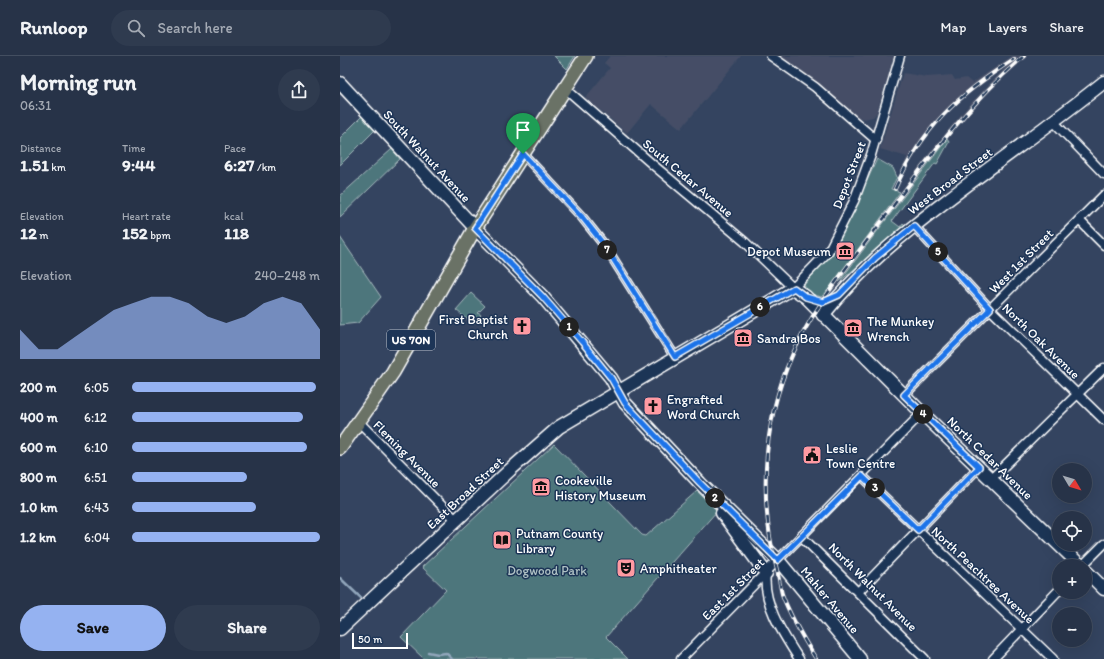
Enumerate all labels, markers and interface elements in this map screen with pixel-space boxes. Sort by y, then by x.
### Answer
search box [111,10,391,46]
text: Runloop [20,16,87,39]
icon: search [125,17,147,39]
text: Search here [157,19,233,37]
text: Map [941,19,966,36]
text: Layers [988,19,1027,36]
text: Share [1049,19,1084,36]
text: Morning run [20,69,136,96]
button: share [278,69,320,111]
text: 06:31 [20,98,51,113]
street label: South Walnut Avenue [380,107,474,205]
pin [506,113,540,154]
icon: arrive [512,119,534,141]
street label: South Cedar Avenue [640,136,736,220]
street label: Depot Street [829,139,869,211]
text: Distance [20,142,61,155]
text: Time [122,142,145,155]
text: Pace [224,142,246,155]
street label: West Broad Street [905,144,995,218]
text: 1.51 [20,155,49,175]
text: 9:44 [122,155,156,175]
text: 6:27 [224,155,255,175]
text: km [49,161,66,174]
text: /km [255,161,276,174]
text: Elevation [20,210,64,223]
text: Heart rate [122,210,171,223]
text: kcal [224,210,244,223]
text: 12 [20,223,37,243]
text: 152 [122,223,148,243]
text: 118 [224,223,249,243]
street label: West 1st Street [986,226,1056,296]
text: m [37,229,49,242]
text: bpm [148,229,171,242]
pin: 7 [597,240,617,260]
museum icon: Depot Museum [834,240,856,262]
pin: 5 [928,242,948,262]
text: 7 [604,243,610,256]
place label: Depot Museum [747,244,831,259]
text: 5 [935,245,941,258]
text: Elevation [20,268,72,283]
text: 240–248 m [254,268,320,283]
pin: 6 [750,297,770,317]
text: 6 [757,300,763,313]
street label: North Oak Avenue [999,300,1083,382]
place label: First Baptist Church [439,312,508,342]
place label: The Munkey Wrench [867,314,934,344]
church icon: First Baptist Church [511,315,533,337]
pin: 1 [559,317,579,337]
museum icon: The Munkey Wrench [842,317,864,339]
text: 1 [566,320,572,333]
museum icon: Sandra Bos [732,327,754,349]
road number: US 70N [387,330,435,350]
place label: Sandra Bos [757,331,821,346]
text: 200 m [20,380,57,395]
text: 6:05 [84,380,109,395]
place label: Engrafted Word Church [667,392,740,422]
church icon: Engrafted Word Church [642,395,664,417]
pin: 4 [913,404,933,424]
text: 4 [920,407,926,420]
text: 400 m [20,410,58,425]
text: 6:12 [84,410,107,425]
street label: North Cedar Avenue [944,413,1036,503]
street label: Fleming Avenue [370,417,444,491]
text: 600 m [20,440,57,455]
text: 6:10 [84,440,108,455]
place label: Leslie Town Centre [826,441,895,471]
public building icon: Leslie Town Centre [801,444,823,466]
street label: East Broad Street [424,454,506,532]
north arrow [1052,463,1092,503]
map controls [1052,463,1092,647]
text: 800 m [20,470,57,485]
text: 6:51 [84,470,107,485]
place label: Cookeville History Museum [555,473,646,503]
museum icon: Cookeville History Museum [530,476,552,498]
pin: 3 [865,478,885,498]
text: 3 [872,481,878,494]
pin: 2 [705,488,725,508]
text: 2 [712,491,718,504]
text: 1.0 km [20,500,57,515]
text: 6:43 [84,500,109,515]
button: locate [1052,511,1092,551]
street label: North Peachtree Avenue [928,523,1038,627]
place label: Putnam County Library [516,526,603,556]
library icon: Putnam County Library [491,529,513,551]
text: 1.2 km [20,530,56,545]
text: 6:04 [84,530,110,545]
street label: North Walnut Avenue [826,540,920,634]
street label: East 1st Street [699,555,767,623]
theatre icon: Amphitheater [615,557,637,579]
button: + [1052,559,1092,599]
place label: Amphitheater [640,561,717,576]
park label: Dogwood Park [507,563,587,578]
street label: Mahler Avenue [798,564,862,636]
button: Save [20,605,166,651]
button: Share [174,605,320,651]
button: − [1052,607,1092,647]
scale bar [352,631,408,650]
text: 50 m [358,633,382,646]

